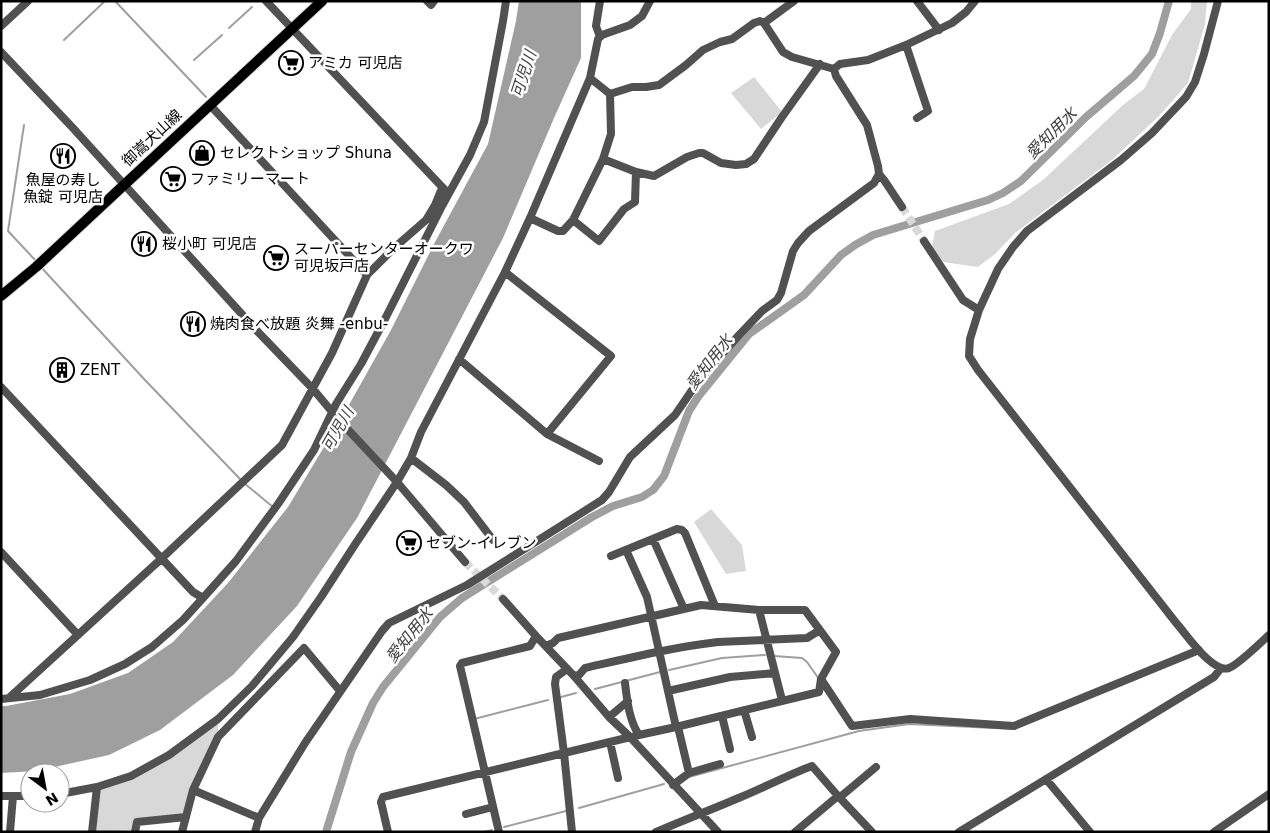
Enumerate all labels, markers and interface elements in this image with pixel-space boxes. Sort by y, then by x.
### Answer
water label: 可児川 [507,46,541,100]
supermarket icon: アミカ 可児店 [278,50,304,76]
place label: アミカ 可児店 [308,54,402,72]
water label: 愛知用水 [1022,103,1082,163]
street label: 御嵩犬山線 [118,106,186,170]
shop icon: セレクトショップ Shuna [189,140,215,166]
restaurant icon: 魚屋の寿し 魚錠 可児店 [50,143,76,169]
place label: セレクトショップ Shuna [220,144,392,162]
supermarket icon: ファミリーマート [160,166,186,192]
place label: ファミリーマート [190,170,310,188]
place label: 魚屋の寿し 魚錠 可児店 [23,171,103,206]
restaurant icon: 桜小町 可児店 [131,231,157,257]
place label: 桜小町 可児店 [162,235,257,253]
place label: スーパーセンターオークワ 可児坂戸店 [294,240,474,275]
supermarket icon: スーパーセンターオークワ 可児坂戸店 [263,245,289,271]
restaurant icon: 焼肉食べ放題 炎舞 ‐enbu‐ [180,311,206,337]
place label: 焼肉食べ放題 炎舞 ‐enbu‐ [210,315,388,333]
water label: 愛知用水 [682,330,738,393]
building icon: ZENT [49,357,75,383]
place label: ZENT [80,361,121,379]
water label: 可児川 [317,402,359,455]
supermarket icon: セブン-イレブン [396,530,422,556]
place label: セブン-イレブン [426,534,536,552]
water label: 愛知用水 [382,603,438,666]
north arrow [20,763,70,813]
text: N [43,789,61,809]

